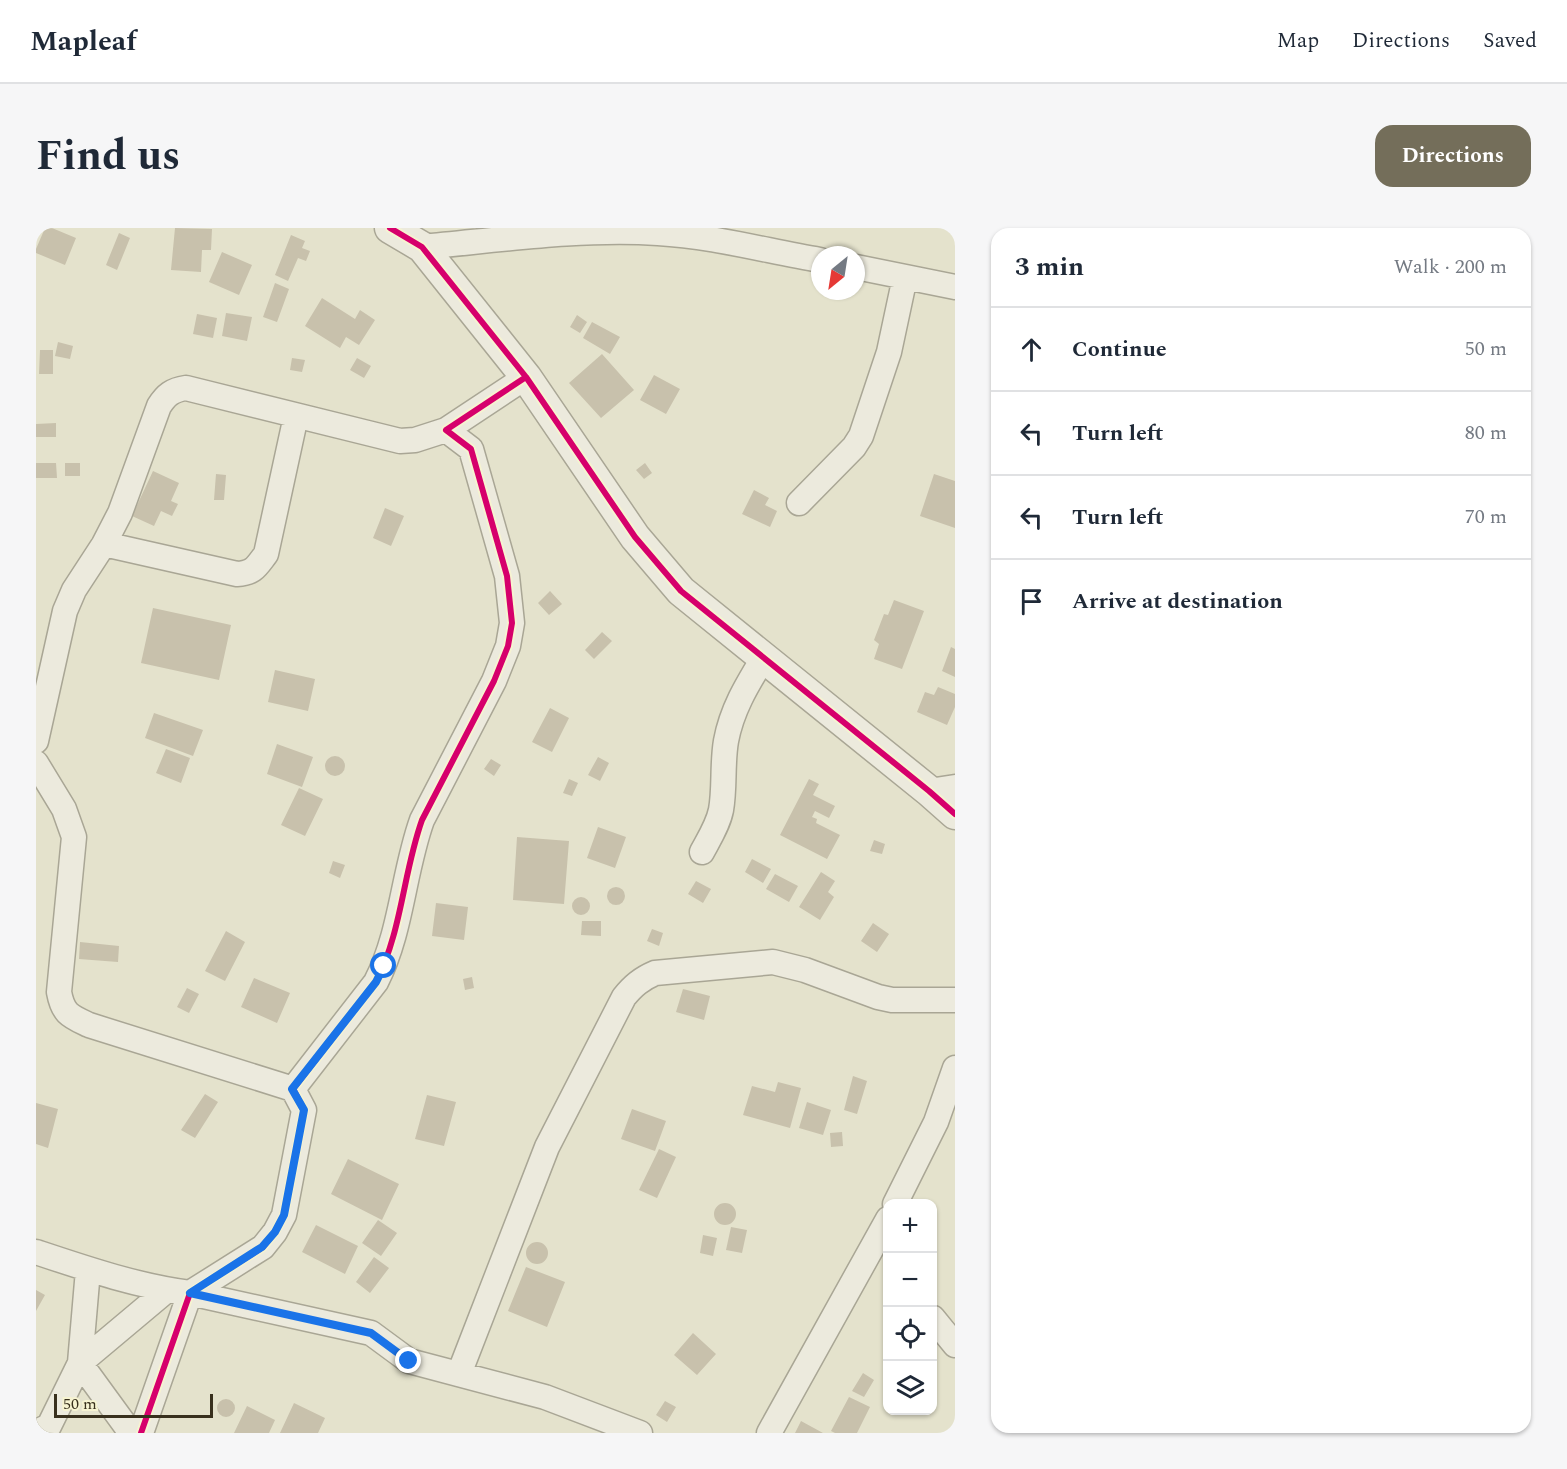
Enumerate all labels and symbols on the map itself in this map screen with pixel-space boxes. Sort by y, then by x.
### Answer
north arrow [811,246,865,300]
route start [370,952,396,978]
route end [395,1347,421,1373]
scale bar [54,1391,213,1418]

